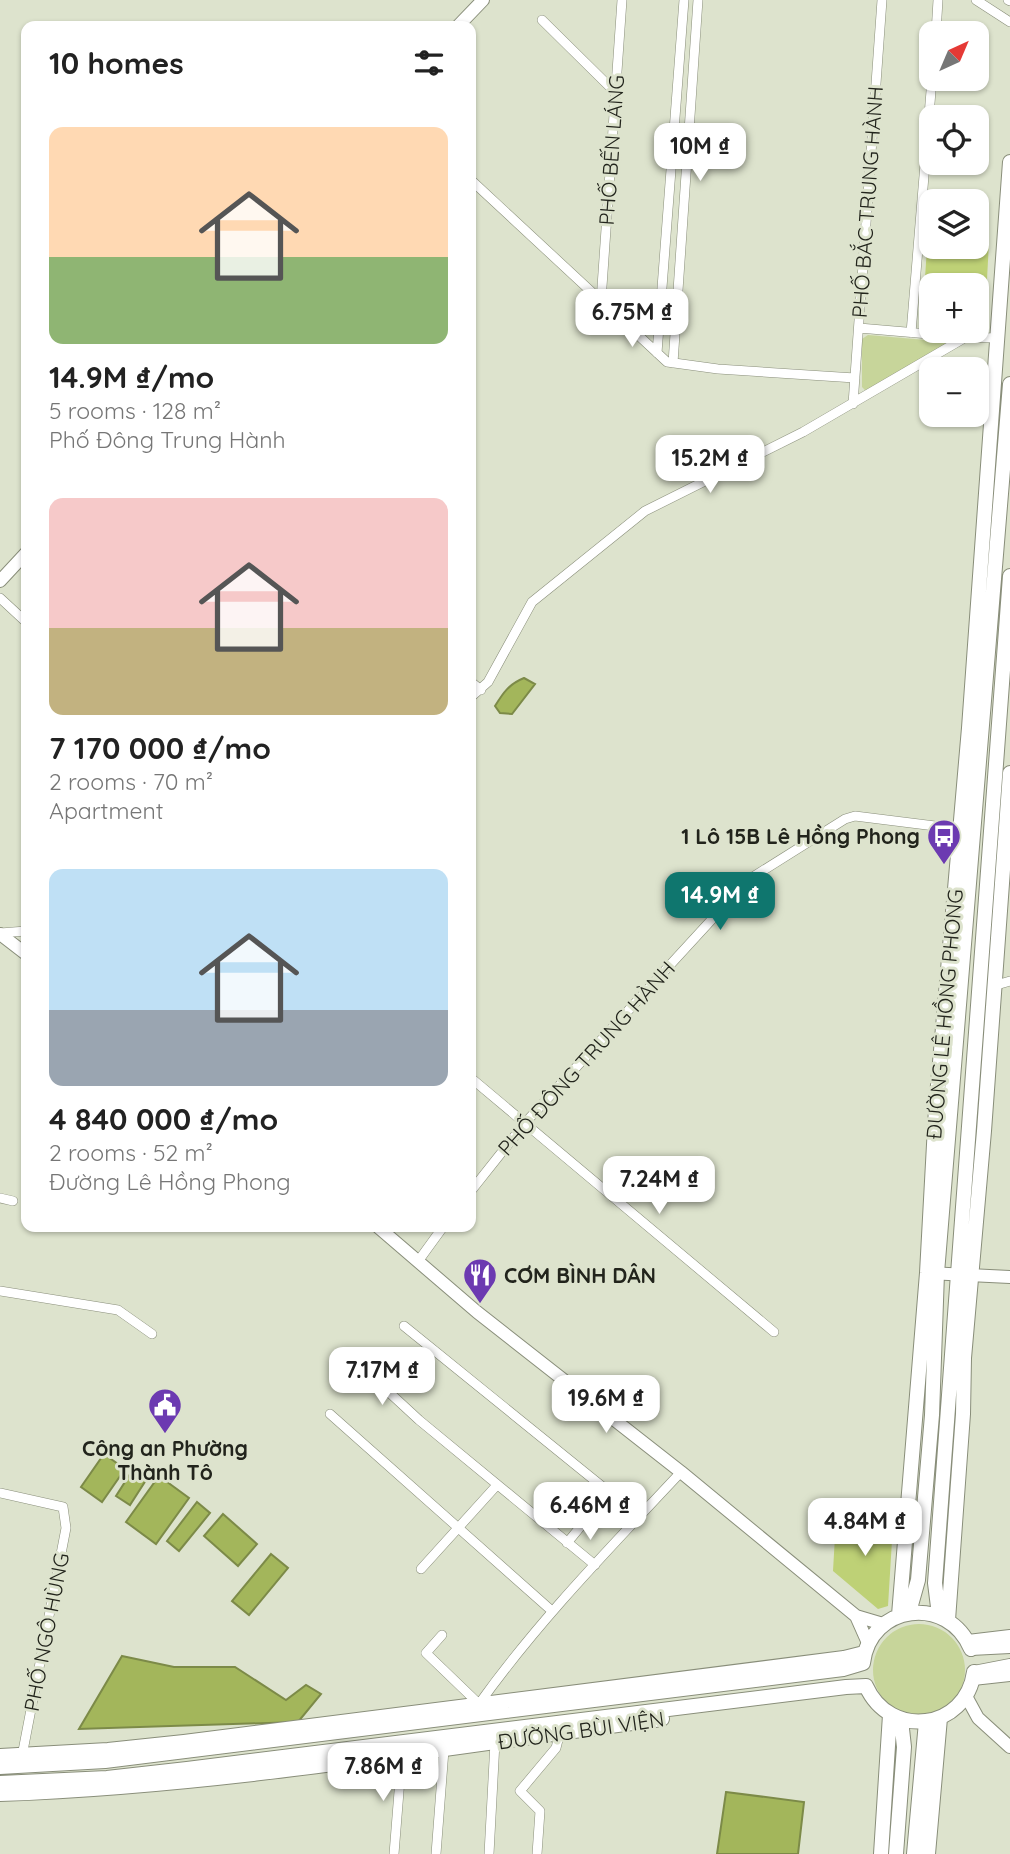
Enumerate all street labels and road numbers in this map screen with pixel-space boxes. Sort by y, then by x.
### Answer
street label: PHỐ BẾN LÁNG [593,74,629,226]
street label: PHỐ BẮC TRUNG HÀNH [844,85,888,319]
street label: ĐƯỜNG LÊ HỒNG PHONG [920,888,968,1140]
street label: PHỐ ĐÔNG TRUNG HÀNH [492,955,680,1161]
street label: PHỐ NGÔ HÙNG [18,1550,74,1714]
street label: ĐƯỜNG BÙI VIỆN [496,1705,666,1755]

